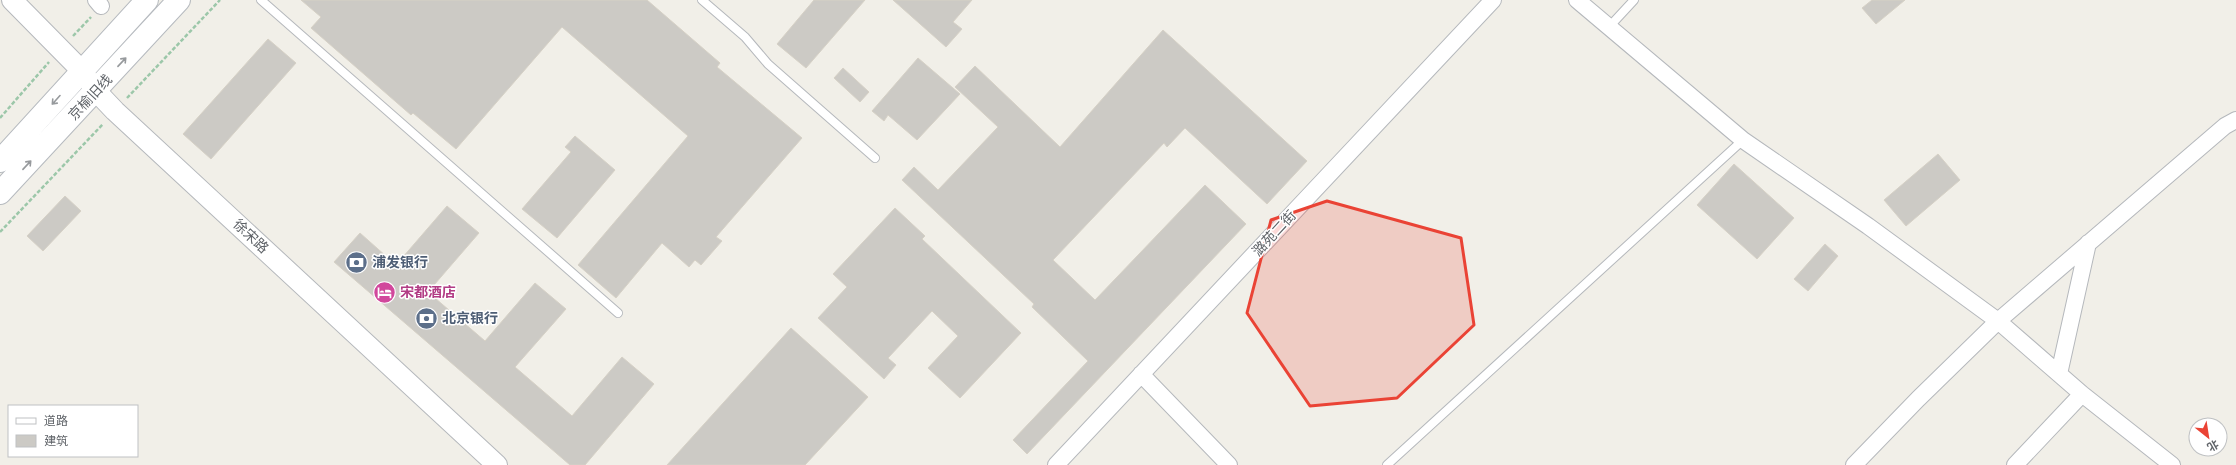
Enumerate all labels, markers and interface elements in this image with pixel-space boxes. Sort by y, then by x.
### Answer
one-way arrow [117,57,127,67]
street label: 京榆旧线 [65,71,116,124]
one-way arrow [51,94,60,105]
one-way arrow [22,160,31,170]
street label: 潞苑二街 [1249,207,1300,260]
street label: 徐宋路 [230,216,272,257]
bank icon: 浦发银行 [343,249,369,275]
place label: 浦发银行 [372,254,428,271]
hotel icon: 宋都酒店 [372,279,398,305]
place label: 宋都酒店 [400,284,456,301]
bank icon: 北京银行 [414,305,440,331]
place label: 北京银行 [442,310,498,327]
legend [8,405,138,457]
text: 道路 [44,414,68,428]
north arrow [2188,417,2228,457]
text: 建筑 [44,434,68,448]
text: 北 [2205,437,2221,454]

